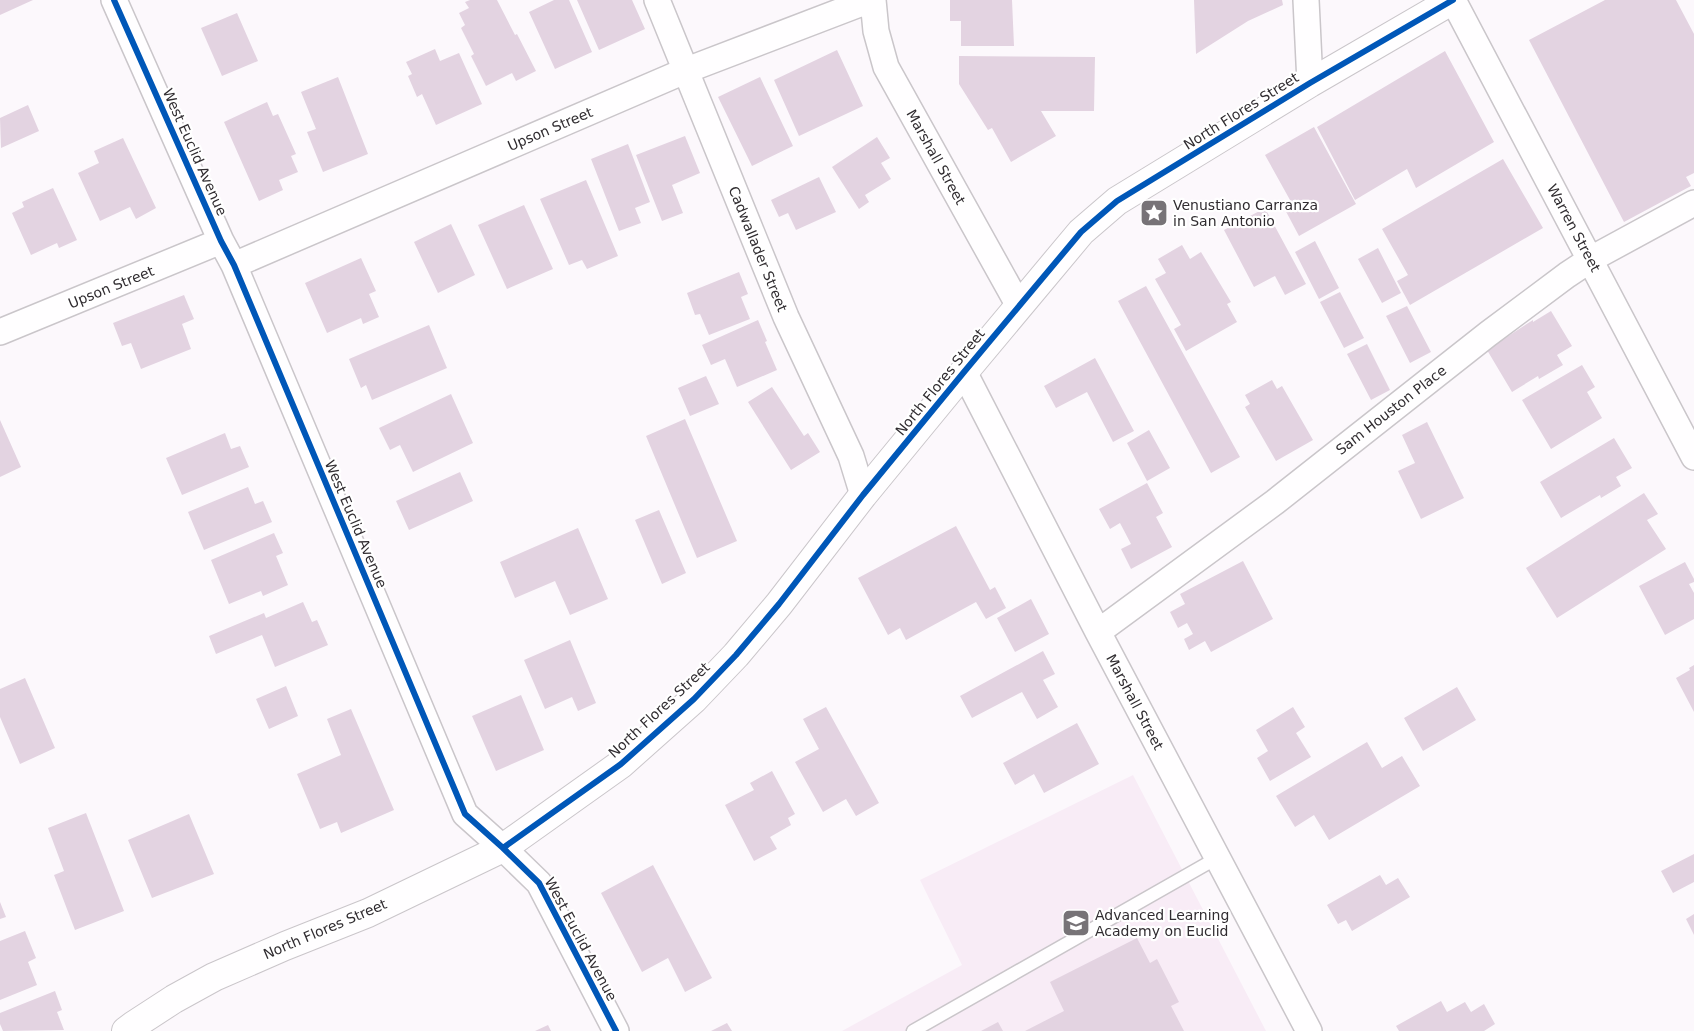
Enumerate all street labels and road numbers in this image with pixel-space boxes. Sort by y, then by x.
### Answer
street label: North Flores Street [1181,69,1302,153]
street label: West Euclid Avenue [160,86,230,218]
street label: Upson Street [505,104,595,154]
street label: Marshall Street [903,107,969,208]
street label: Warren Street [1544,181,1604,275]
street label: Cadwallader Street [726,184,791,315]
street label: Upson Street [66,262,157,311]
street label: North Flores Street [892,325,988,439]
street label: Sam Houston Place [1333,362,1449,458]
street label: West Euclid Avenue [322,458,390,590]
street label: Marshall Street [1103,651,1167,753]
street label: North Flores Street [605,659,713,761]
street label: West Euclid Avenue [542,875,620,1003]
street label: North Flores Street [261,896,390,962]

